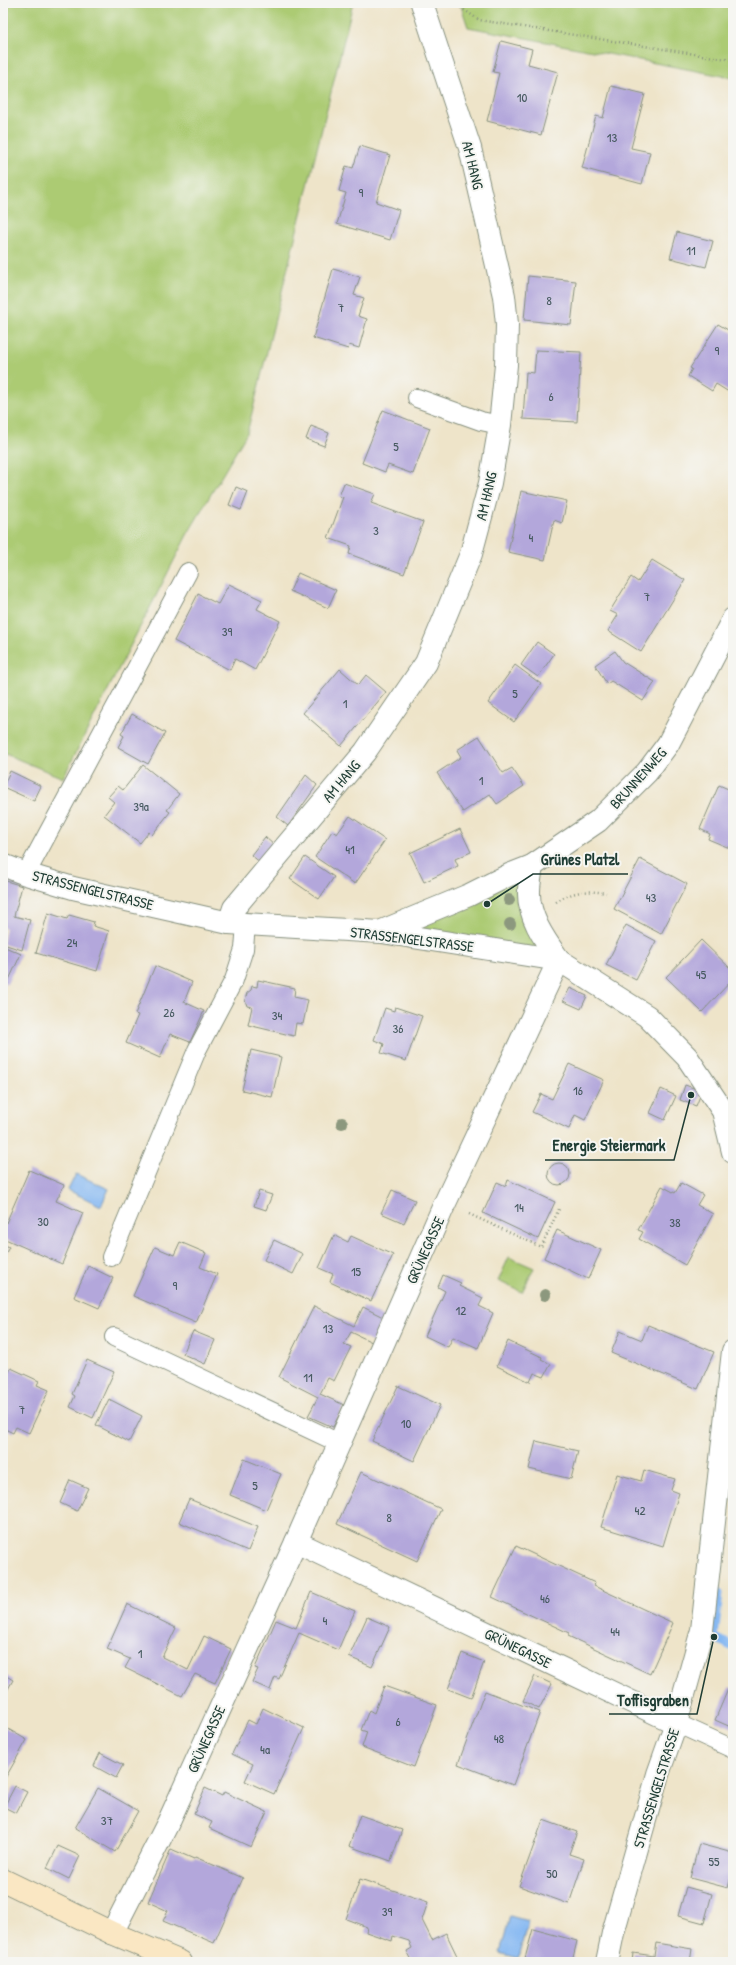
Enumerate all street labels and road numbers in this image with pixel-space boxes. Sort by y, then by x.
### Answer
street label: AM HANG [457,139,489,192]
street label: AM HANG [470,469,502,522]
street label: BRUNNENWEG [605,742,672,813]
street label: AM HANG [317,755,365,807]
street label: STRASSENGELSTRASSE [30,865,156,915]
street label: STRASSENGELSTRASSE [349,921,475,957]
street label: GRÜNEGASSE [401,1213,449,1287]
street label: GRÜNEGASSE [481,1623,555,1673]
street label: GRÜNEGASSE [182,1702,230,1776]
street label: STRASSENGELSTRASSE [628,1725,684,1850]

